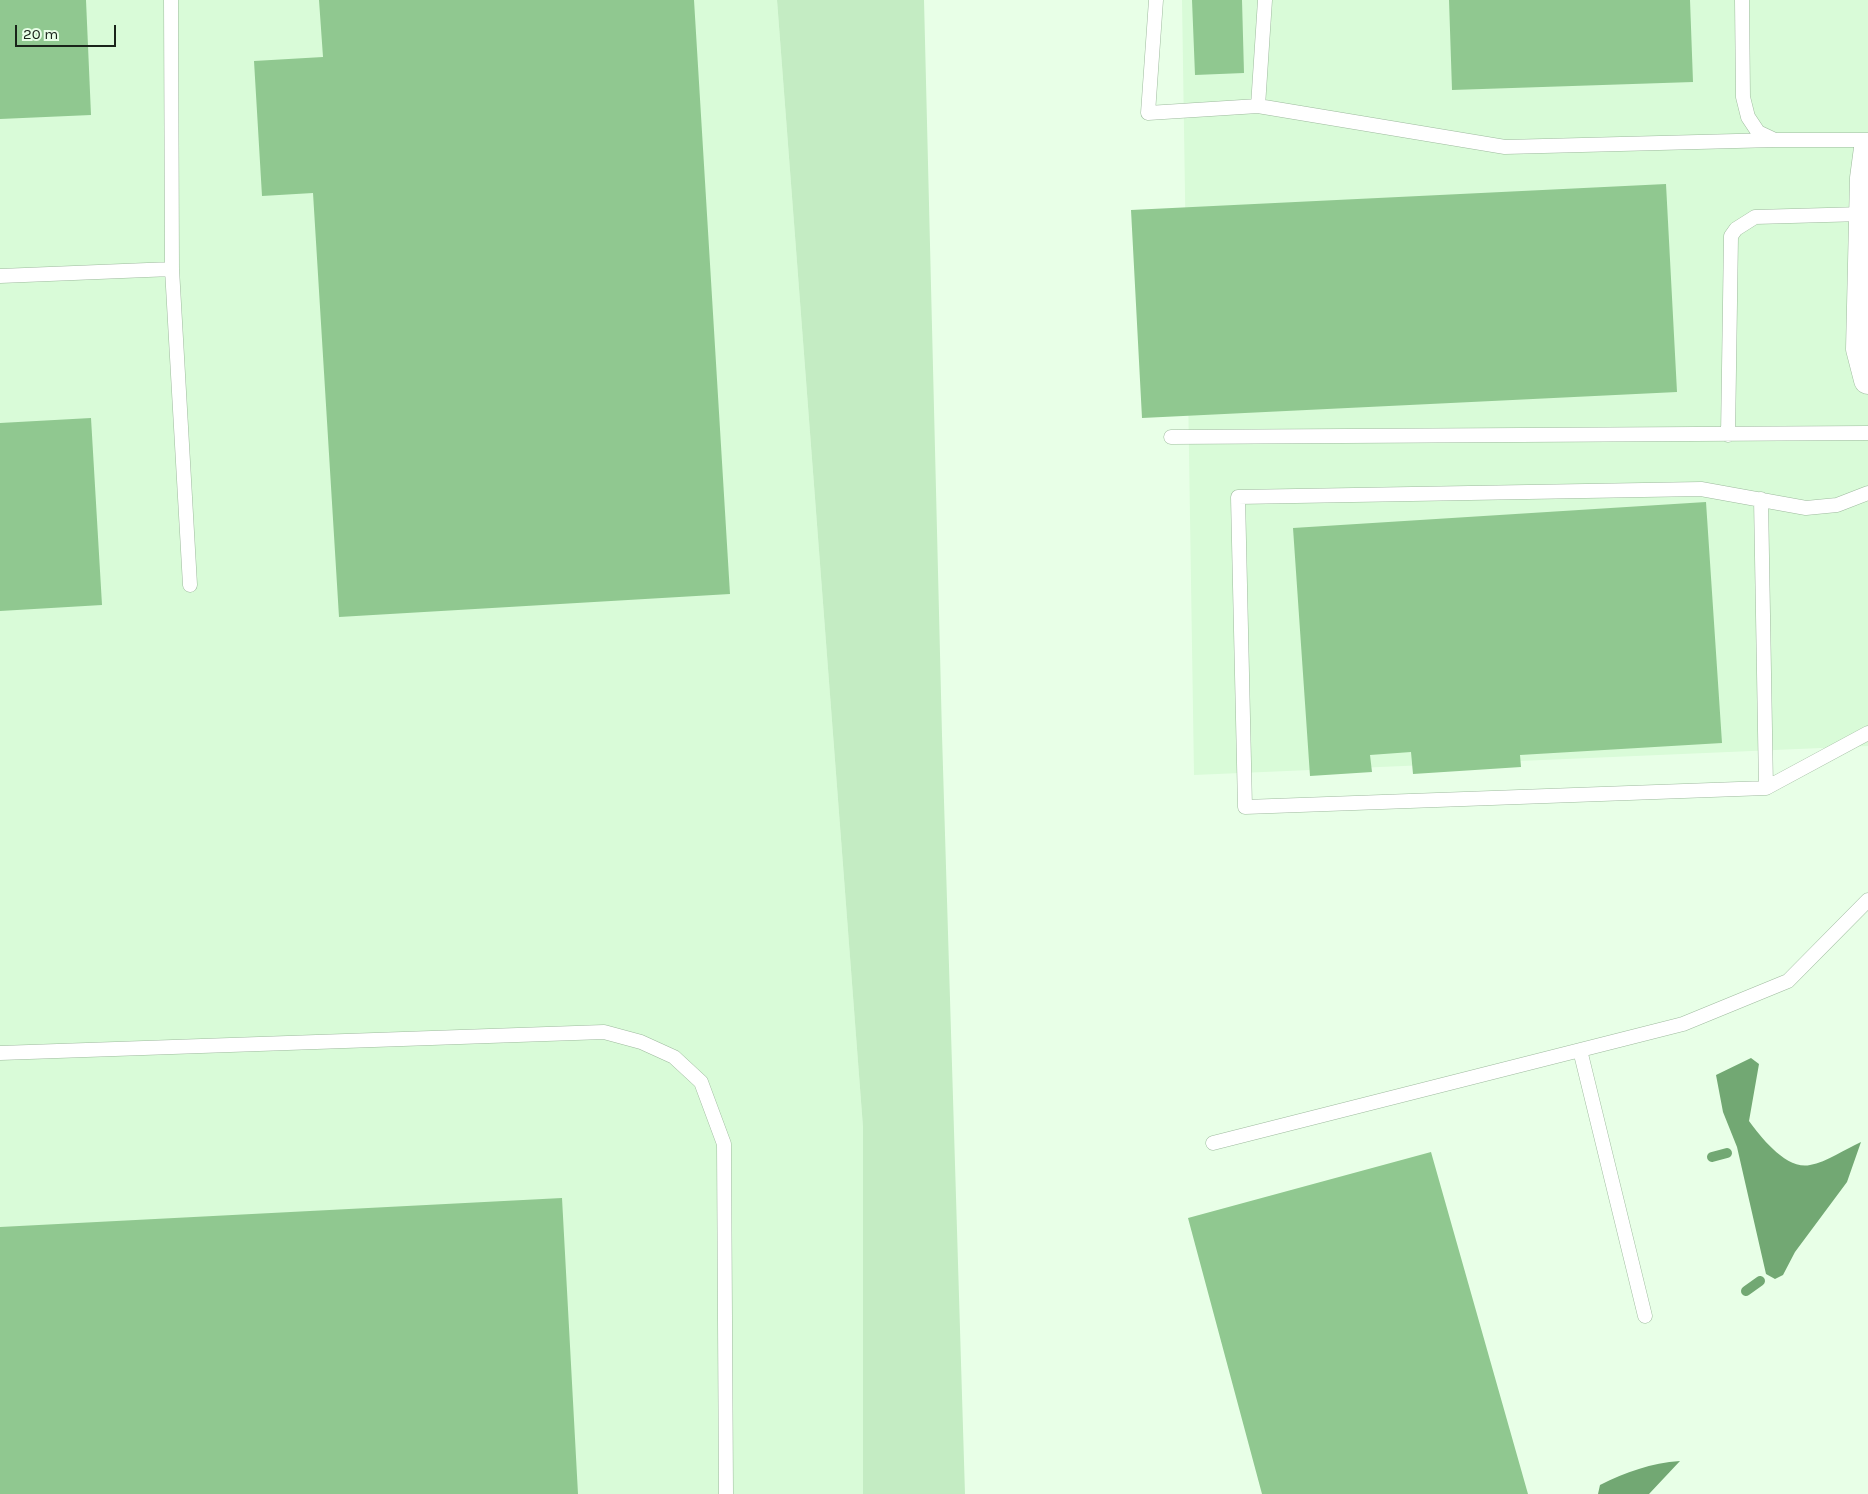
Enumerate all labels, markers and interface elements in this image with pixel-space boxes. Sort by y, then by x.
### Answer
scale bar [18,15,119,47]
text: 20 m [23,25,58,43]

